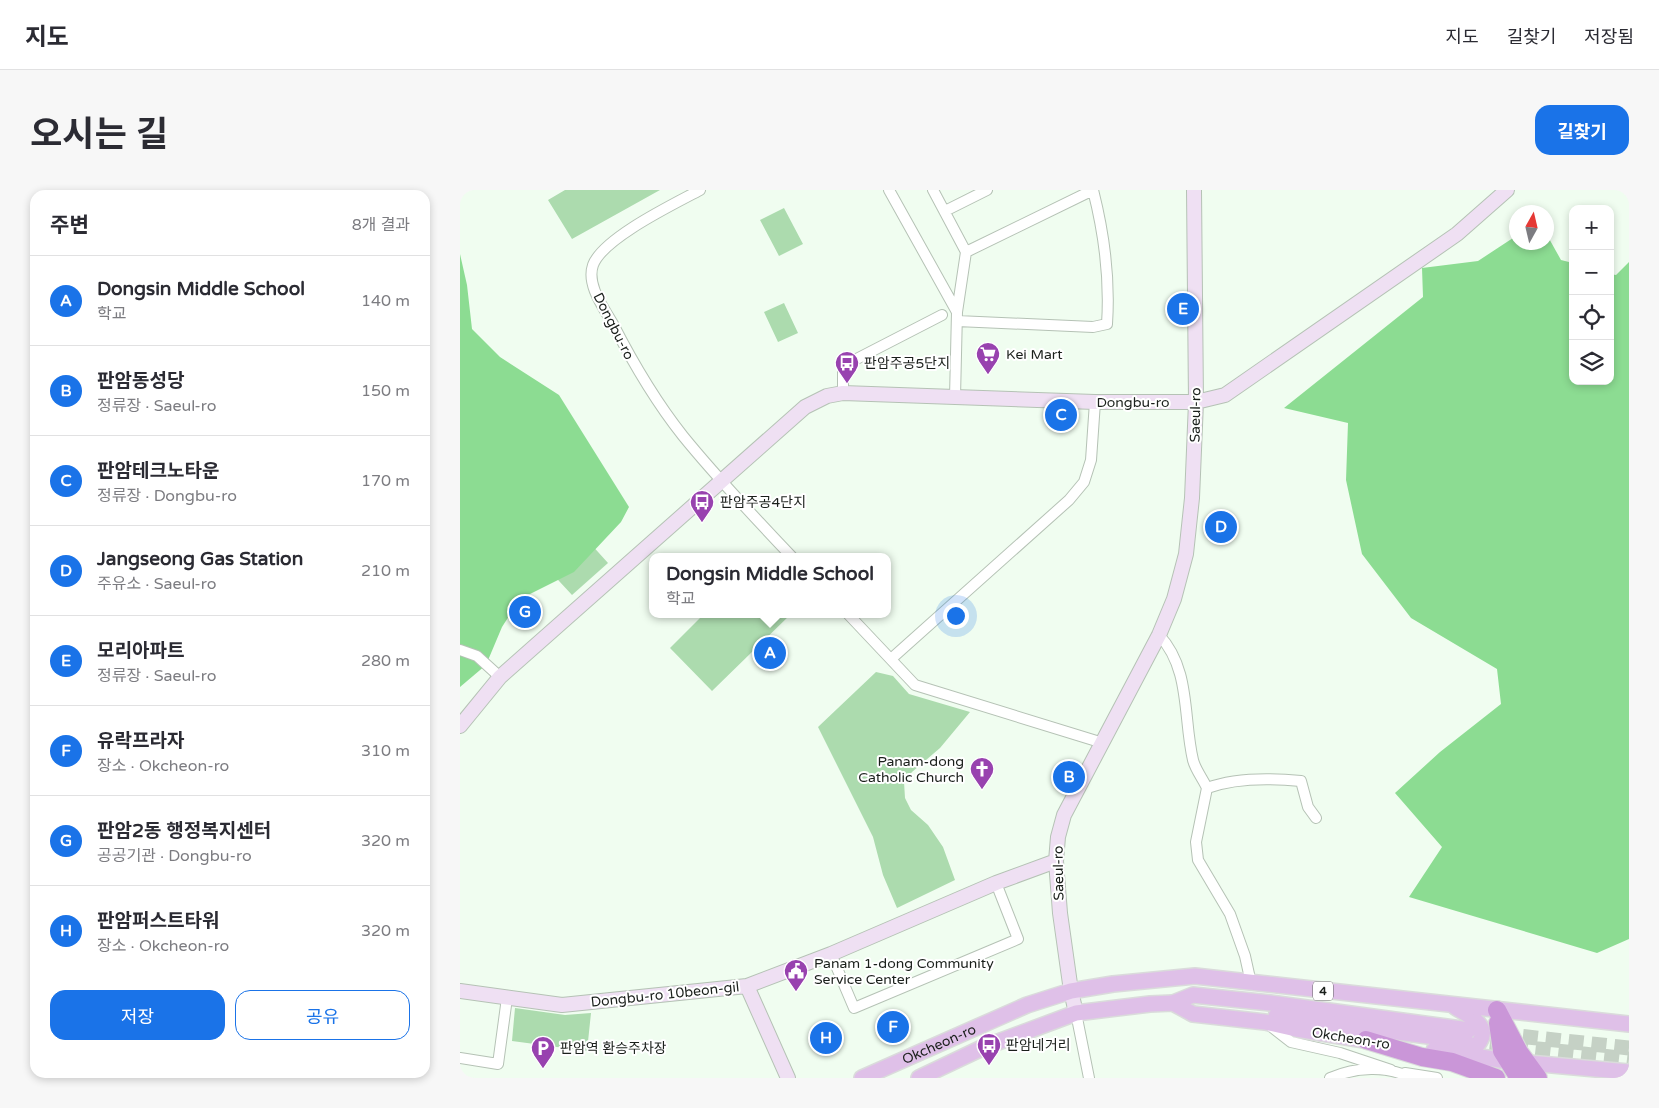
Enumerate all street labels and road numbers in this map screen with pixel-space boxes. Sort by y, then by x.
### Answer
street label: Dongbu-ro [589,290,638,363]
street label: Saeul-ro [1187,387,1204,443]
street label: Dongbu-ro [1097,394,1169,411]
street label: Saeul-ro [1050,845,1067,901]
street label: Dongbu-ro 10beon-gil [590,978,740,1011]
road number: 4 [1313,981,1333,1000]
street label: Okcheon-ro [899,1021,979,1068]
street label: Okcheon-ro [1311,1024,1391,1053]

